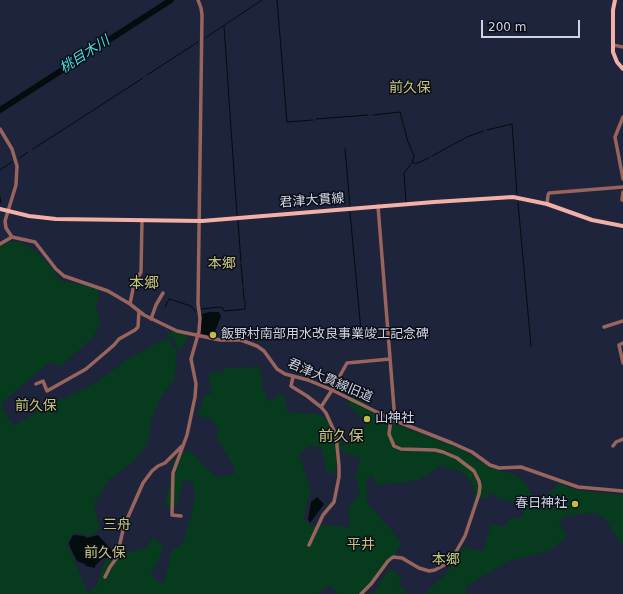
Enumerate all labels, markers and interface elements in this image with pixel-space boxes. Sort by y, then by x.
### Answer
scale bar [483,12,582,38]
text: 200 m [488,20,526,34]
water label: 桃目木川 [57,33,113,77]
district label: 前久保 [389,80,431,96]
street label: 君津大貫線 [279,191,345,211]
district label: 本郷 [208,256,236,272]
district label: 本郷 [129,275,159,293]
place label: 飯野村南部用水改良事業竣工記念碑 [221,327,429,343]
marker: 飯野村南部用水改良事業竣工記念碑 [208,330,218,340]
street label: 君津大貫線旧道 [285,356,375,406]
district label: 前久保 [15,398,57,414]
place label: 山神社 [375,411,414,427]
marker: 山神社 [362,414,372,424]
district label: 前久保 [319,428,363,446]
place label: 春日神社 [515,496,567,512]
marker: 春日神社 [570,499,580,509]
district label: 三舟 [103,517,131,533]
district label: 平井 [347,537,375,553]
district label: 前久保 [84,545,126,561]
district label: 本郷 [432,552,460,568]

